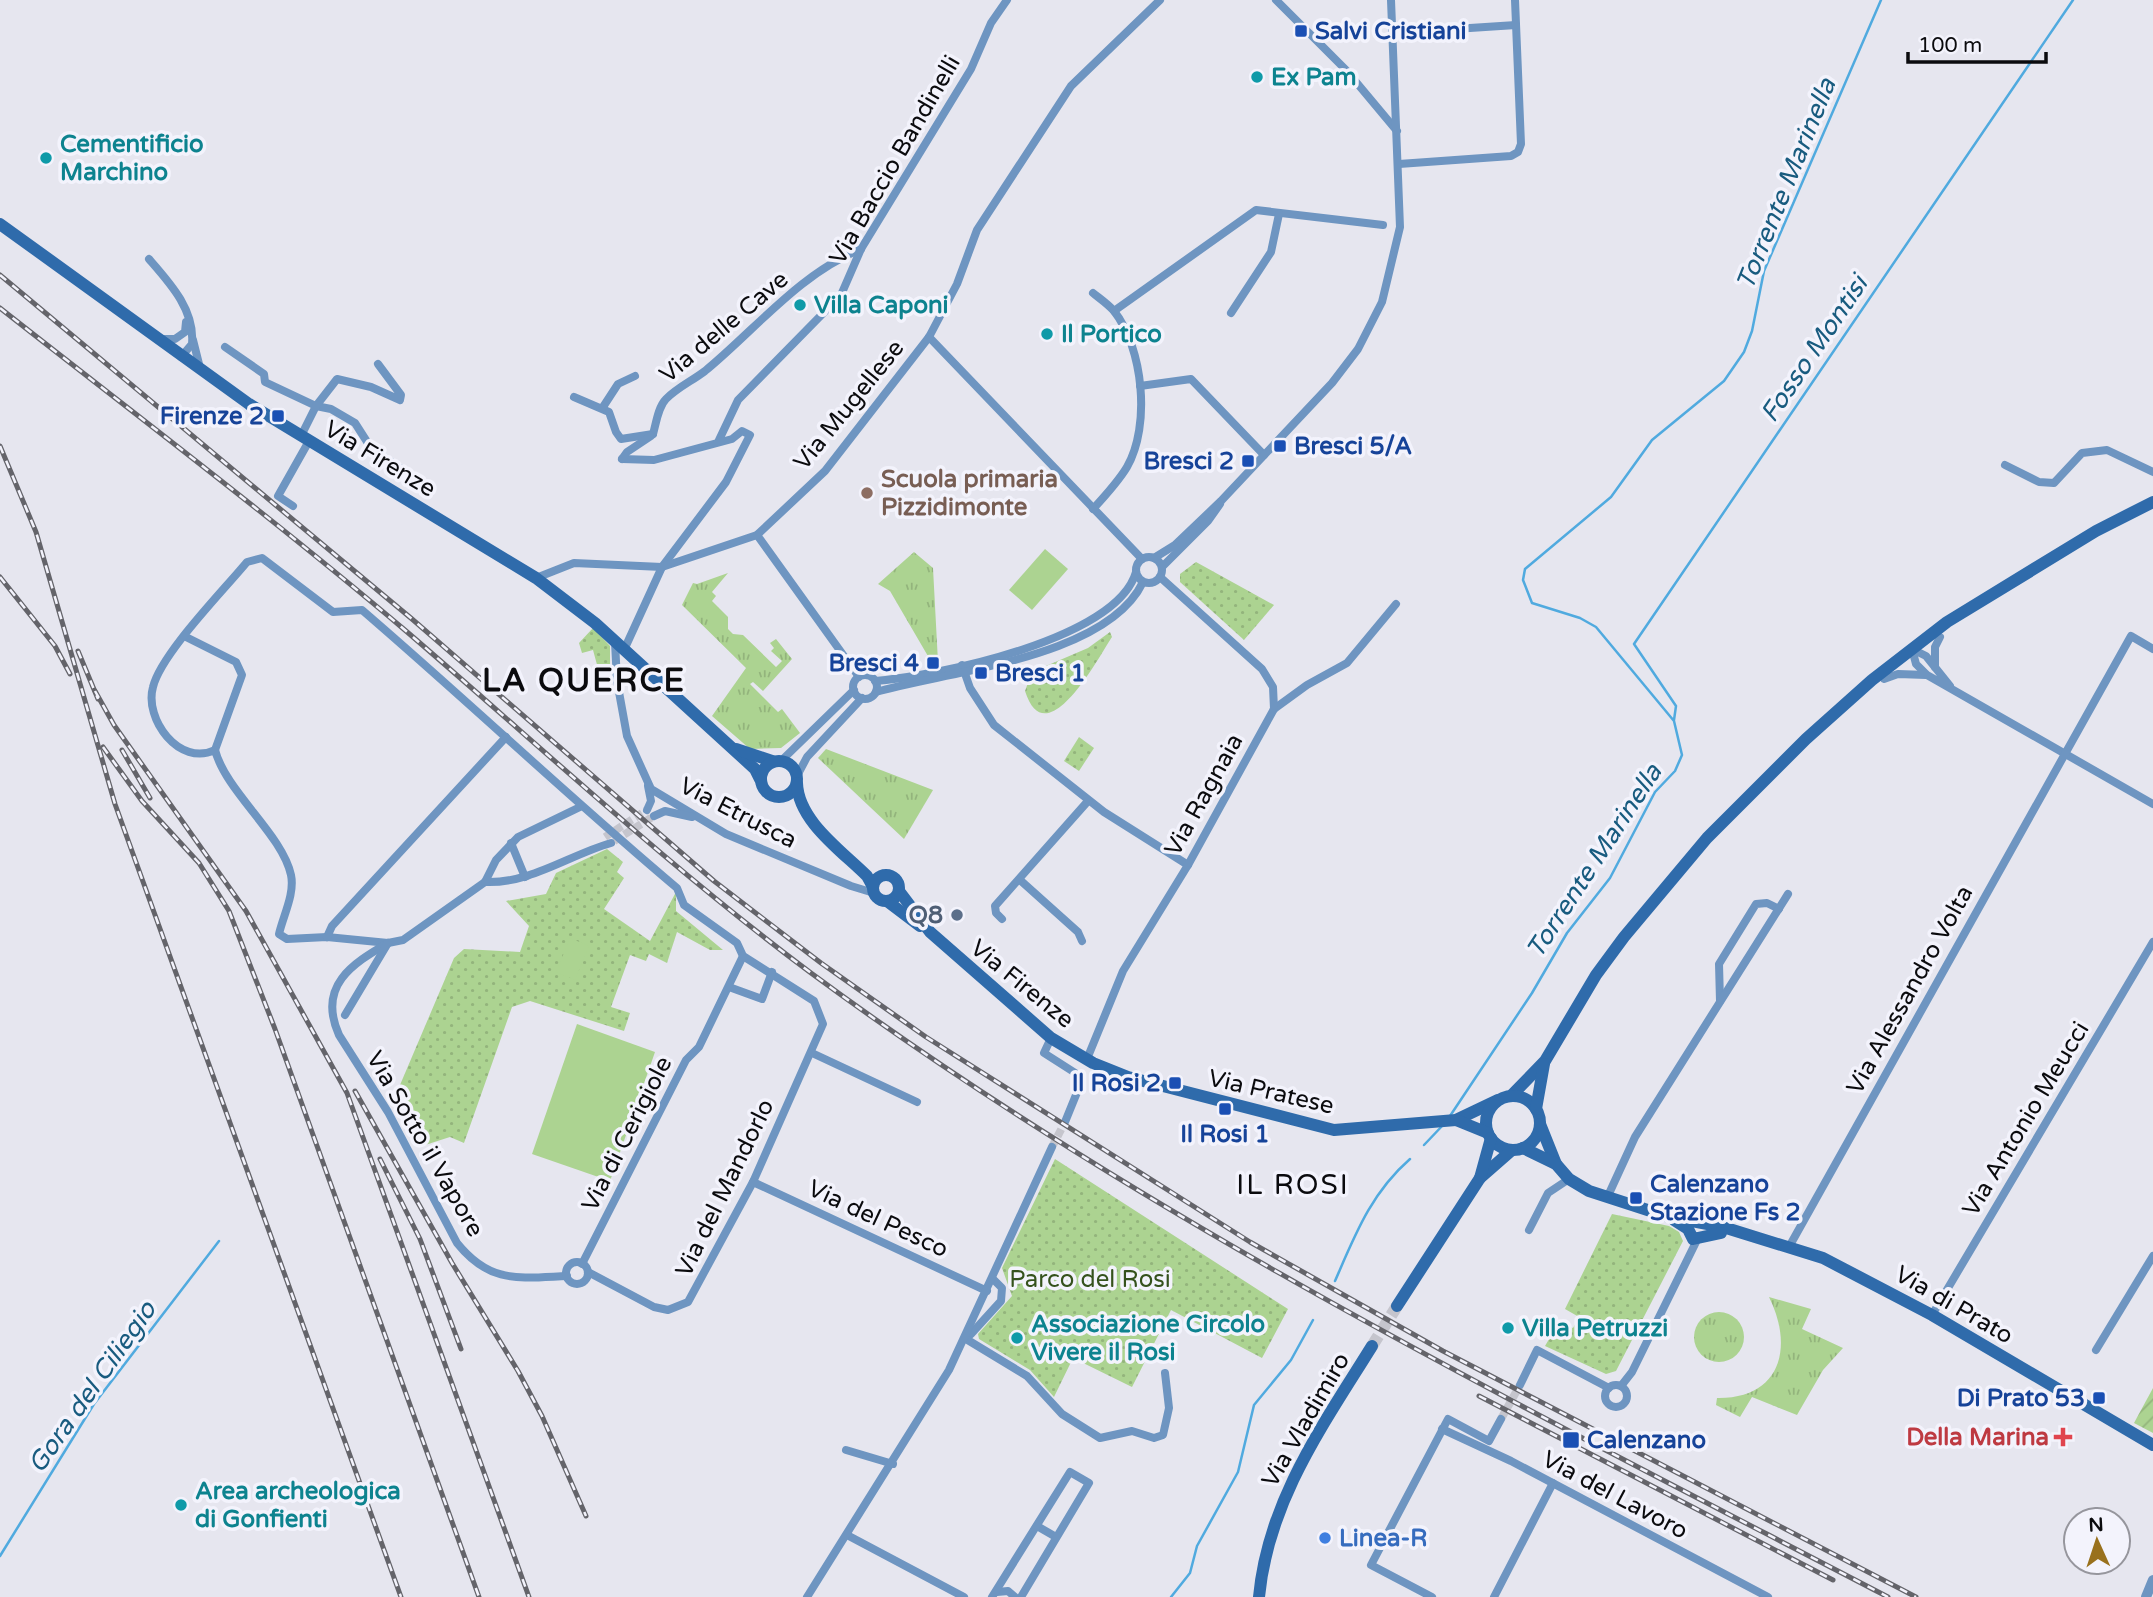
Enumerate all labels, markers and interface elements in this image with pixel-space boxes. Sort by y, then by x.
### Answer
place label: Salvi Cristiani [1315,17,1467,46]
scale bar [1908,21,2046,65]
marker: Salvi Cristiani [1293,23,1309,39]
text: 100 m [1918,33,1982,58]
street label: Via Baccio Bandinelli [823,50,967,270]
place label: Ex Pam [1271,63,1357,92]
marker: Ex Pam [1249,69,1265,85]
water label: Torrente Marinella [1729,72,1843,294]
place label: Cementificio Marchino [60,130,204,187]
marker: Cementificio Marchino [38,150,54,166]
street label: Via delle Cave [654,265,794,389]
water label: Fosso Montisi [1754,267,1876,428]
place label: Villa Caponi [814,291,949,320]
marker: Villa Caponi [792,297,808,313]
place label: Il Portico [1061,320,1162,349]
marker: Il Portico [1039,326,1055,342]
street label: Via Mugellese [788,334,910,476]
place label: Firenze 2 [160,402,264,431]
marker: Firenze 2 [270,408,286,424]
street label: Via Firenze [319,414,441,504]
place label: Bresci 5/A [1294,432,1412,461]
marker: Bresci 5/A [1272,438,1288,454]
place label: Bresci 2 [1144,447,1234,476]
marker: Bresci 2 [1240,453,1256,469]
place label: Scuola primaria Pizzidimonte [881,465,1058,522]
marker: Scuola primaria Pizzidimonte [859,485,875,501]
place label: Bresci 4 [829,649,919,678]
marker: Bresci 4 [925,655,941,671]
place label: Bresci 1 [995,659,1085,688]
district label: LA QUERCE [482,662,686,700]
marker: Bresci 1 [973,665,989,681]
street label: Via Ragnaia [1158,729,1250,861]
water label: Torrente Marinella [1520,757,1669,964]
street label: Via Etrusca [674,771,802,855]
street label: Via Alessandro Volta [1841,881,1979,1099]
place label: Q8 [908,901,943,930]
marker: Q8 [949,907,965,923]
street label: Via Firenze [964,933,1080,1035]
street label: Via Antonio Meucci [1956,1016,2096,1222]
street label: Via Sotto il Vapore [360,1046,490,1242]
street label: Via di Cerigiole [576,1052,678,1216]
street label: Via Pratese [1205,1063,1337,1121]
place label: Il Rosi 2 [1072,1069,1161,1098]
marker: Il Rosi 2 [1167,1075,1183,1091]
street label: Via del Mandorlo [669,1095,781,1281]
marker: Il Rosi 1 [1217,1101,1233,1117]
place label: Il Rosi 1 [1180,1120,1270,1149]
district label: IL ROSI [1236,1168,1350,1202]
place label: Calenzano Stazione Fs 2 [1650,1170,1801,1227]
street label: Via del Pesco [803,1174,953,1264]
marker: Calenzano Stazione Fs 2 [1628,1190,1644,1206]
street label: Via di Prato [1890,1260,2018,1350]
park label: Parco del Rosi [1009,1265,1171,1294]
water label: Gora del Ciliegio [21,1294,163,1479]
place label: Associazione Circolo Vivere il Rosi [1031,1310,1265,1367]
place label: Villa Petruzzi [1522,1314,1668,1343]
marker: Villa Petruzzi [1500,1320,1516,1336]
marker: Associazione Circolo Vivere il Rosi [1009,1330,1025,1346]
street label: Via Vladimiro [1256,1348,1356,1492]
place label: Di Prato 53 [1957,1384,2085,1413]
marker: Di Prato 53 [2091,1390,2107,1406]
place label: Della Marina [1906,1423,2049,1452]
place label: Calenzano [1587,1426,1706,1455]
marker: Della Marina [2055,1429,2071,1445]
marker: Calenzano [1561,1430,1581,1450]
street label: Via del Lavoro [1537,1444,1693,1546]
place label: Area archeologica di Gonfienti [195,1477,401,1534]
marker: Area archeologica di Gonfienti [173,1497,189,1513]
north arrow [2062,1506,2132,1576]
text: N [2088,1514,2104,1536]
place label: Linea-R [1339,1524,1427,1553]
marker: Linea-R [1317,1530,1333,1546]

